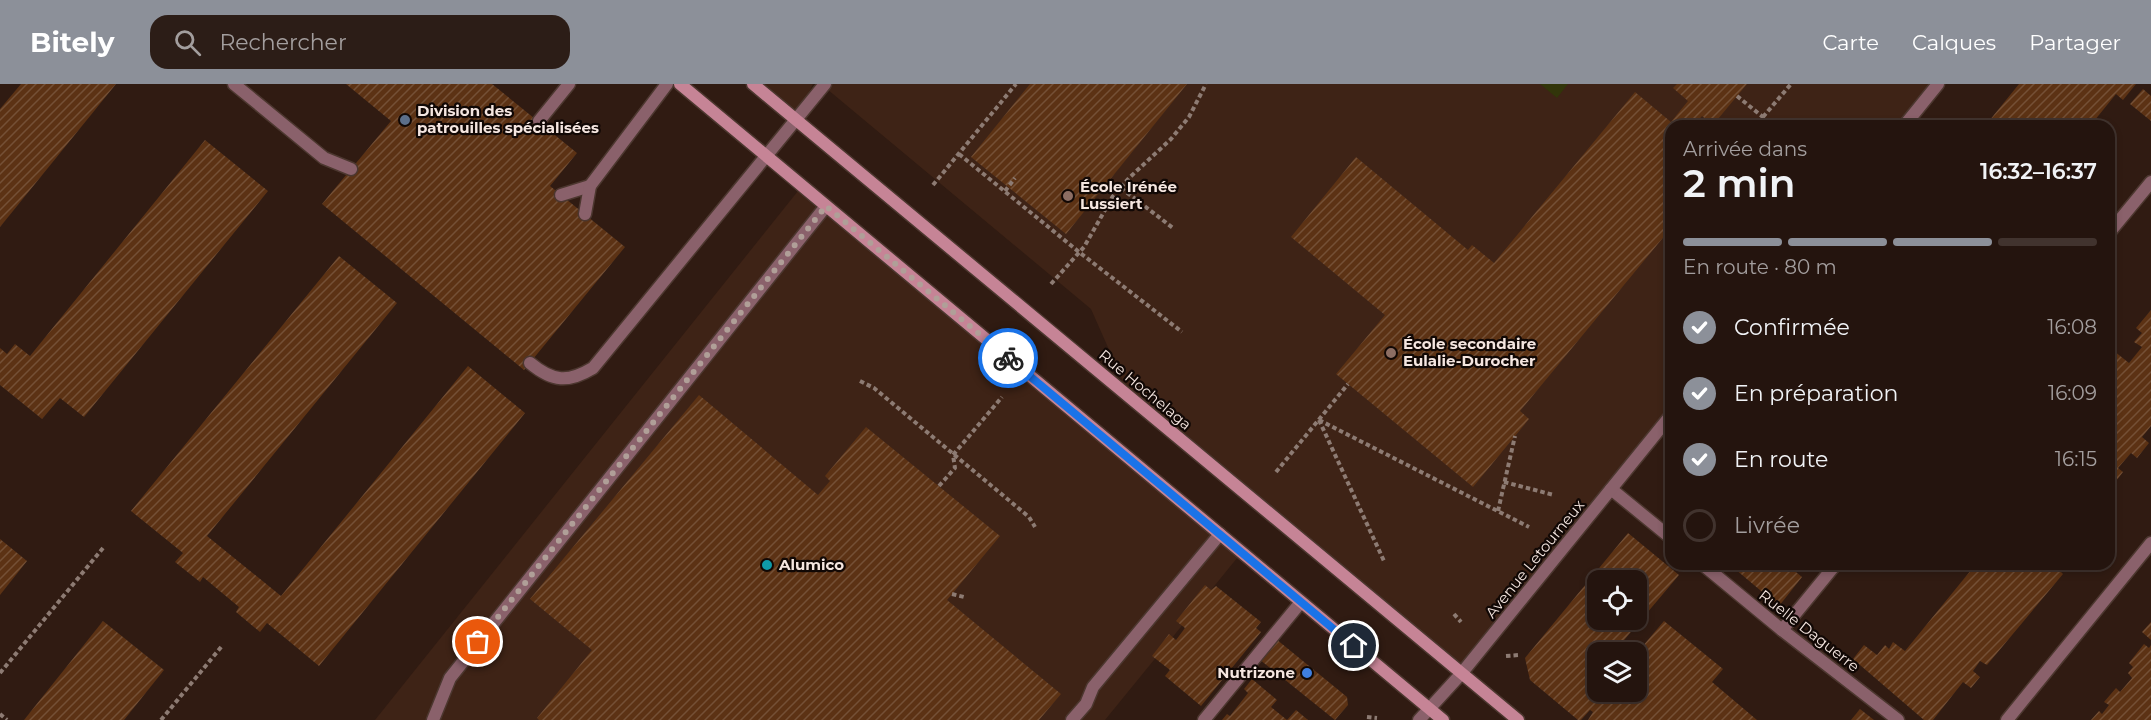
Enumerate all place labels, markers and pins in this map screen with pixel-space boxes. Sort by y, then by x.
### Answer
place label: Division des patrouilles spécialisées [417,101,599,137]
marker: Division des patrouilles spécialisées [398,113,412,127]
place label: École Irénée Lussiert [1080,177,1177,213]
marker: École Irénée Lussiert [1061,189,1075,203]
place label: École secondaire Eulalie-Durocher [1403,334,1536,370]
marker: École secondaire Eulalie-Durocher [1384,346,1398,360]
place label: Alumico [778,555,844,574]
marker: Alumico [760,558,774,572]
pin [452,616,503,667]
pin [1328,620,1379,671]
place label: Nutrizone [1217,663,1295,682]
marker: Nutrizone [1300,666,1314,680]

